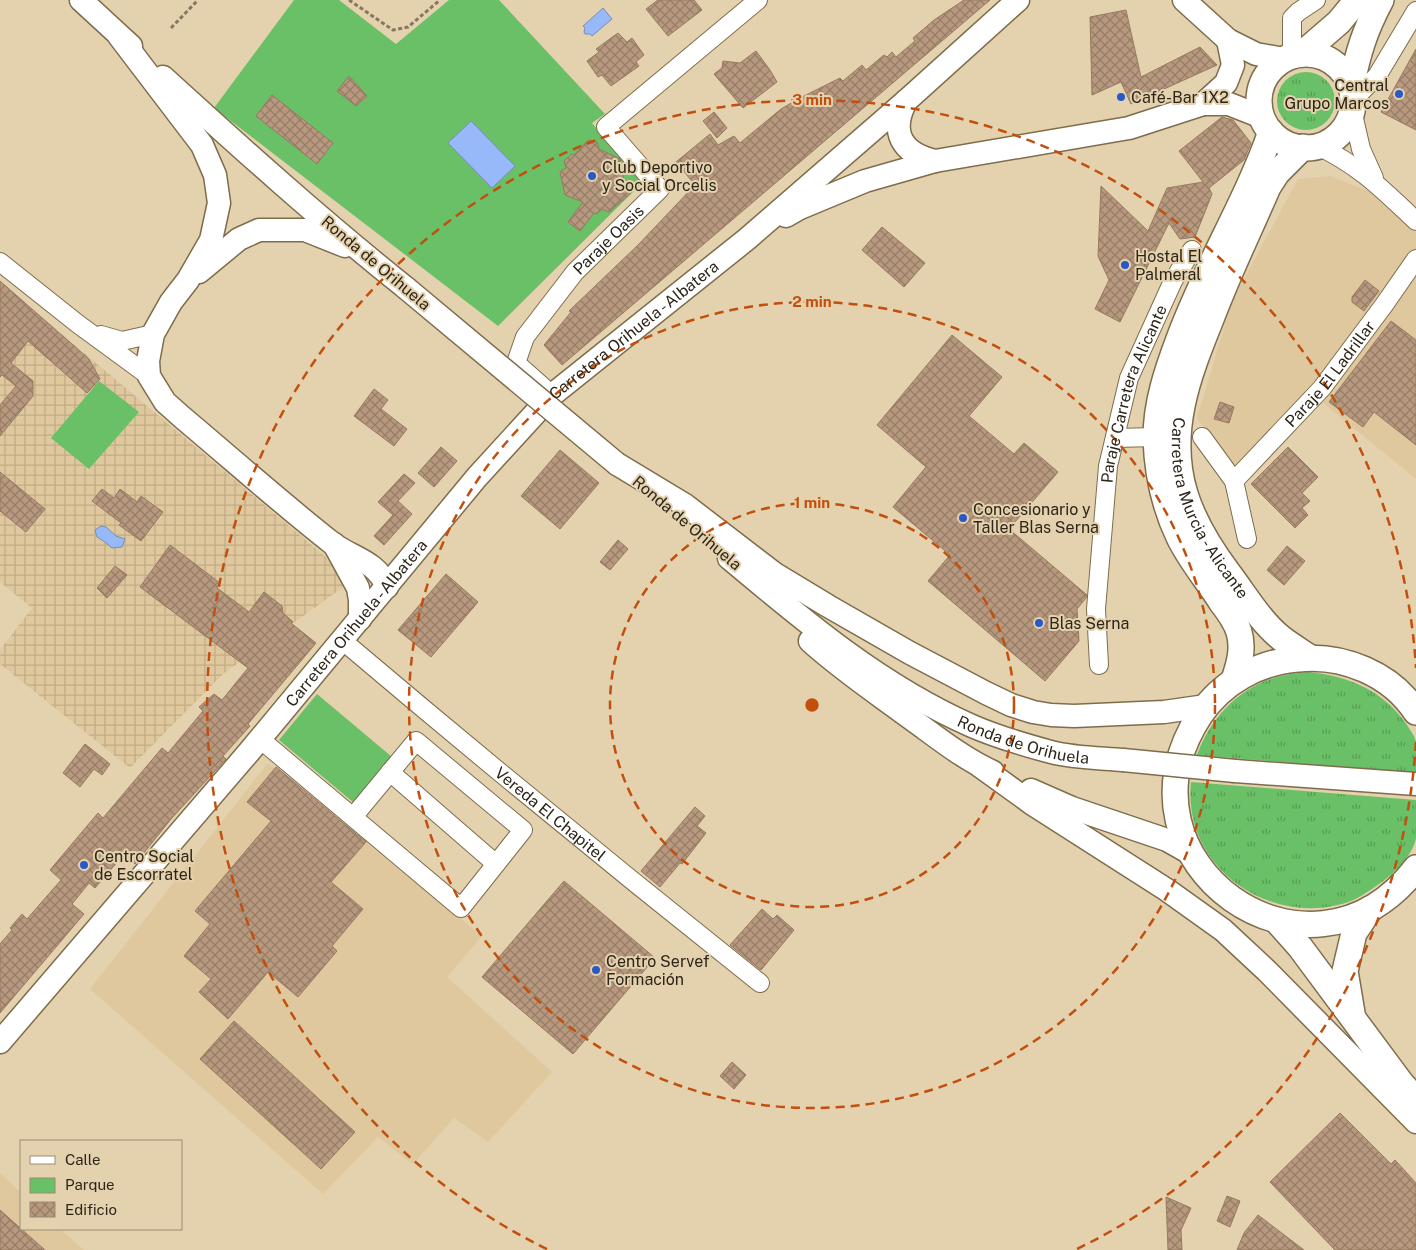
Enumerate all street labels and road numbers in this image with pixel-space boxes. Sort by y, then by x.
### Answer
street label: Paraje Oasis [569,201,647,278]
street label: Ronda de Orihuela [318,212,434,314]
street label: Carretera Orihuela - Albatera [545,256,722,403]
street label: Paraje Carretera Alicante [1097,302,1170,484]
street label: Paraje El Ladrillar [1281,317,1379,431]
street label: Carretera Murcia - Alicante [1168,416,1253,602]
street label: Ronda de Orihuela [629,472,745,574]
street label: Carretera Orihuela - Albatera [281,535,431,710]
street label: Ronda de Orihuela [955,711,1090,767]
street label: Vereda El Chapitel [491,763,610,865]

